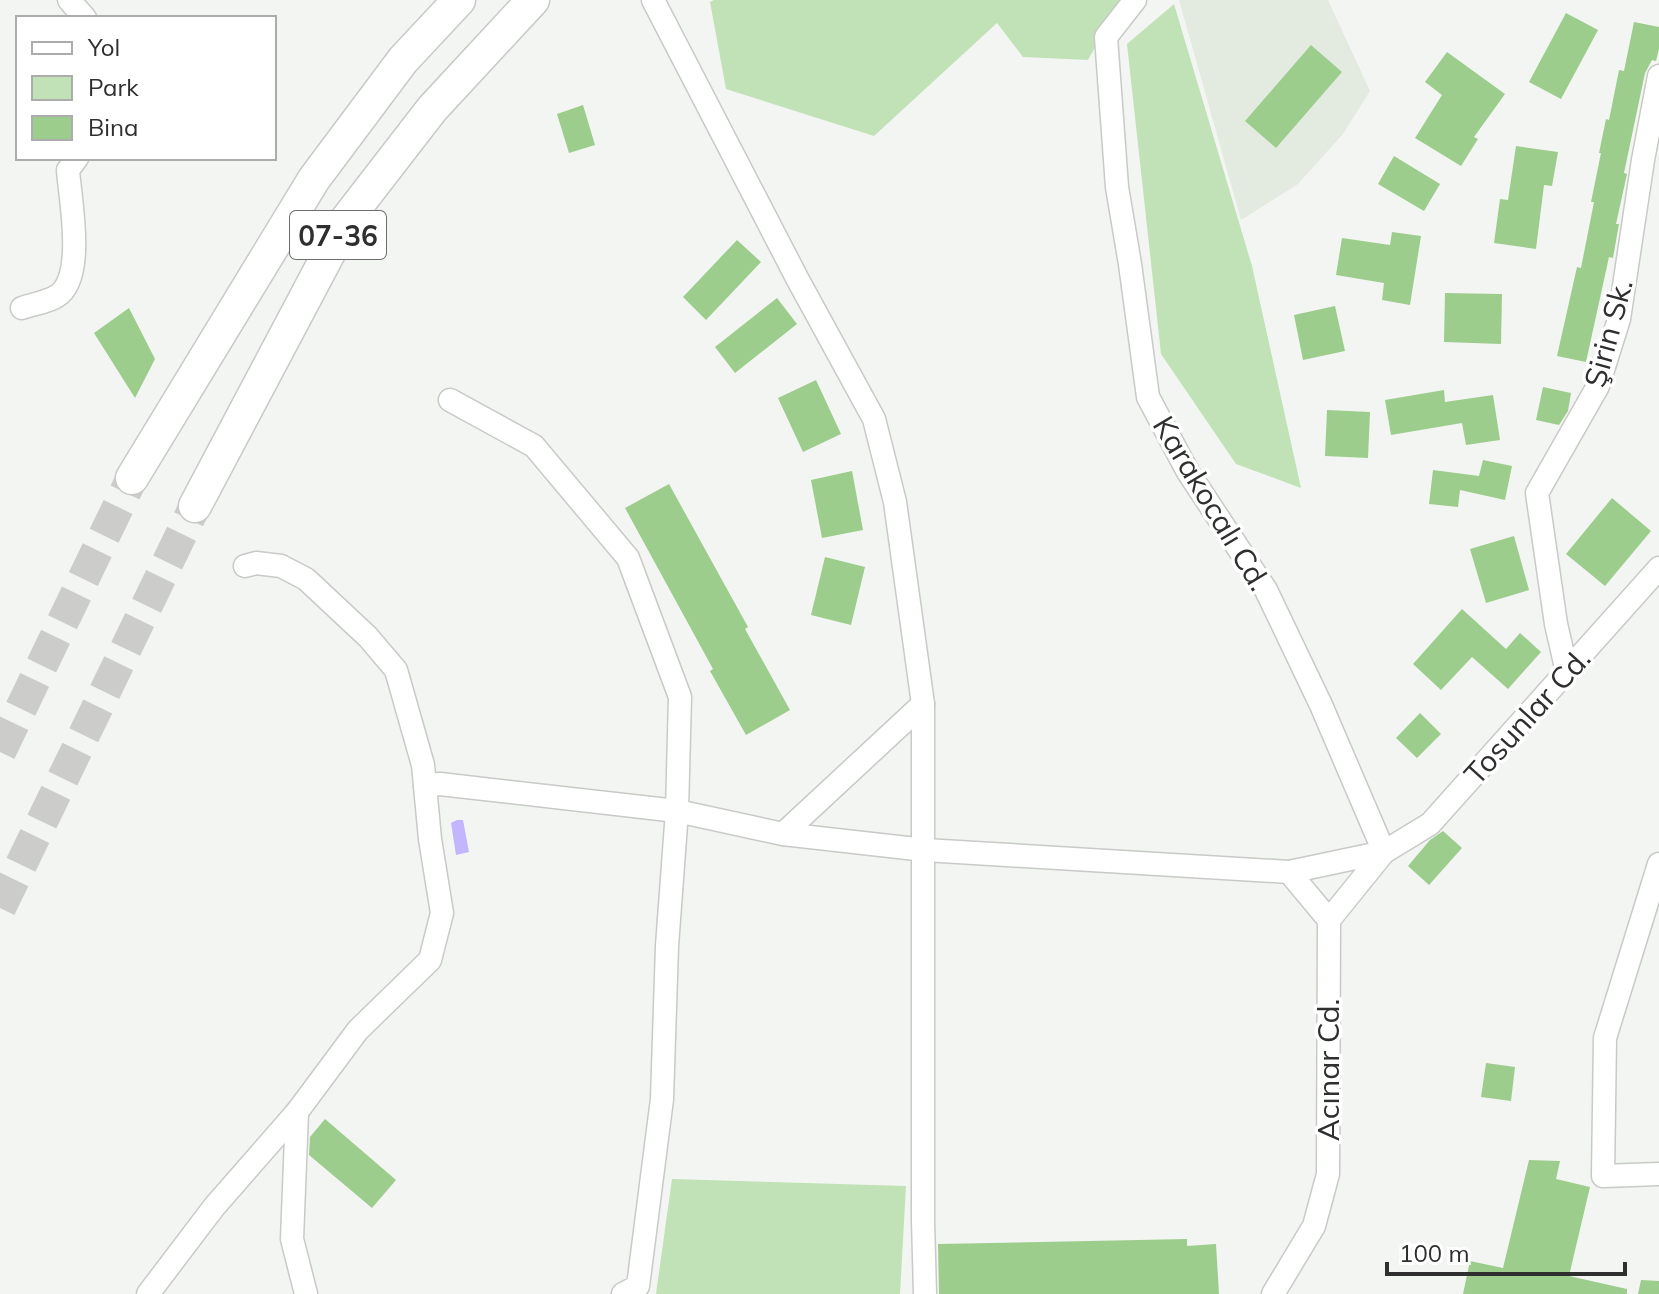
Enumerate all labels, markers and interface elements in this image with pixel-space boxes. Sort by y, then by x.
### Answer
legend [16,16,276,160]
text: Yol [87,32,120,62]
text: Park [88,72,139,102]
text: Bina [88,112,139,142]
road number: 07-36 [290,211,386,259]
street label: Şirin Sk. [1575,275,1641,391]
street label: Karakocalı Cd. [1145,409,1279,597]
street label: Tosunlar Cd. [1456,640,1598,792]
street label: Acınar Cd. [1309,999,1347,1141]
scale bar [1387,1226,1625,1276]
text: 100 m [1399,1238,1470,1268]

